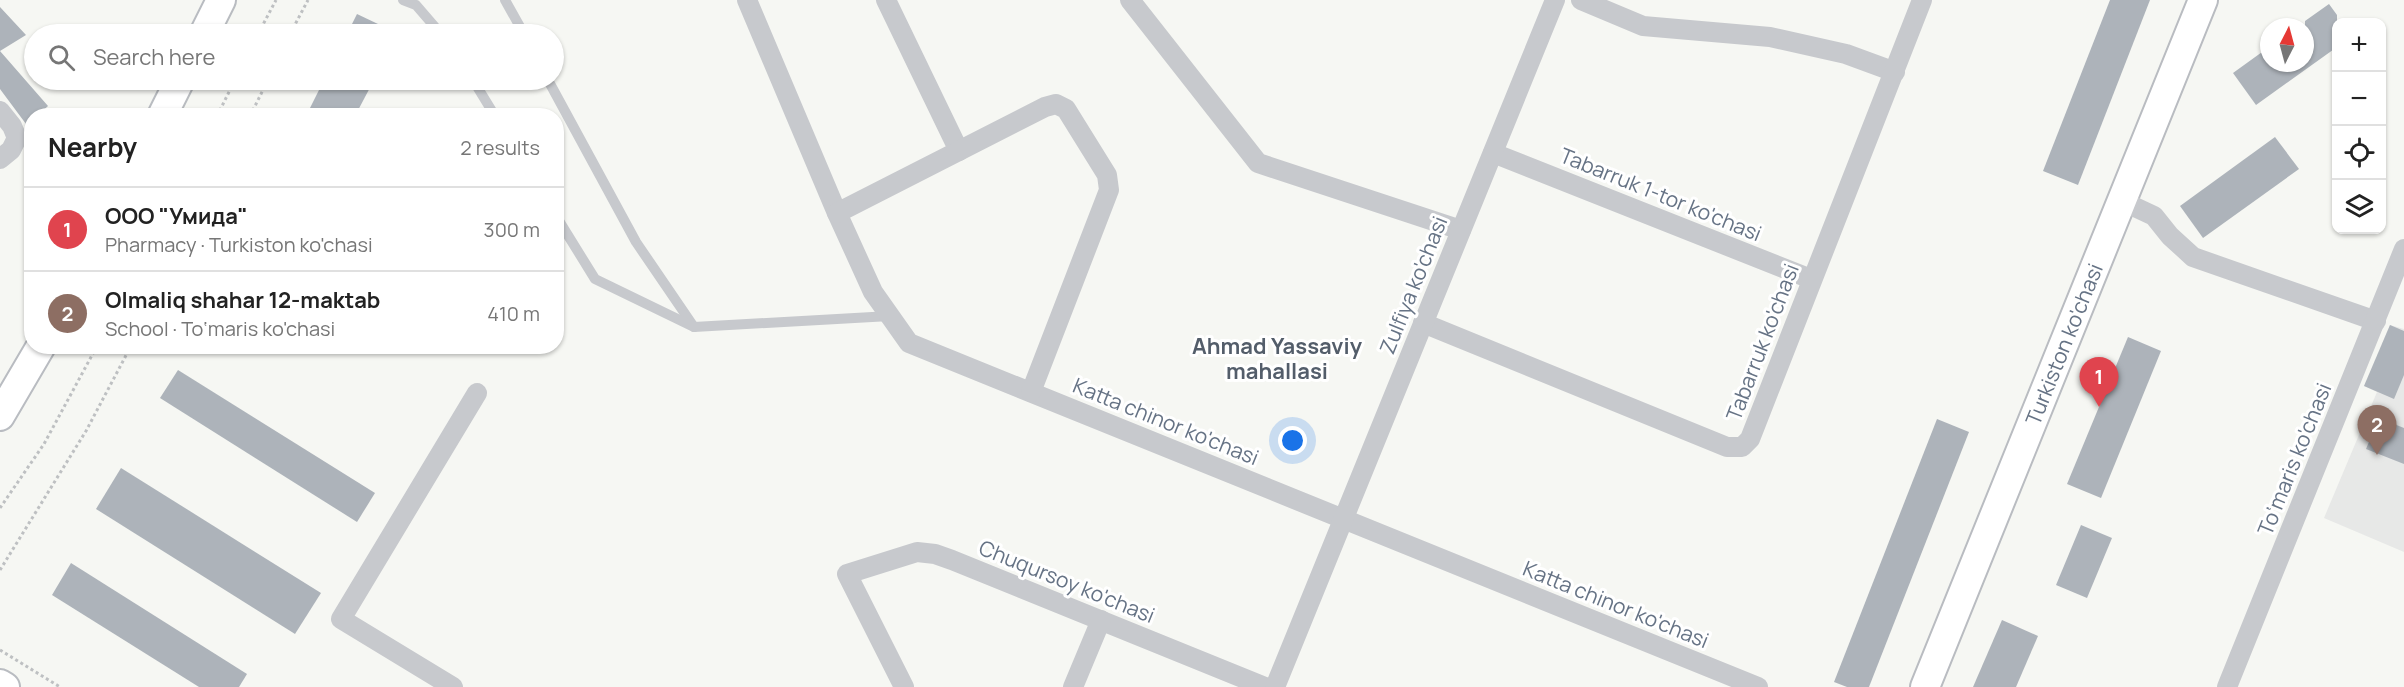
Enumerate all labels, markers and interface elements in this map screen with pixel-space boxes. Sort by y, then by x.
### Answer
north arrow [2260,18,2314,72]
map controls [2332,18,2386,234]
button: + [2332,18,2386,72]
search box [24,24,564,90]
icon: search [45,41,78,74]
text: Search here [93,42,215,72]
button: − [2332,72,2386,126]
button: locate [2332,126,2386,180]
text: Nearby [48,129,137,165]
text: 2 results [460,134,540,161]
street label: Tabarruk 1-tor ko'chasi [1556,141,1766,247]
button: layers [2332,180,2386,234]
text: ООО "Умида" [105,201,248,231]
street label: Zulfiya ko'chasi [1373,212,1453,358]
text: 1 [63,216,72,243]
text: 300 m [484,216,540,243]
text: Pharmacy · Turkiston ko'chasi [105,231,373,258]
street label: Turkiston ko'chasi [2019,259,2109,429]
street label: Tabarruk ko'chasi [1719,260,1805,424]
text: Olmaliq shahar 12-maktab [105,285,380,315]
text: 2 [62,300,73,327]
text: 410 m [487,300,540,327]
text: School · To‘maris ko'chasi [105,315,335,342]
district label: Ahmad Yassaviy mahallasi [1192,331,1363,386]
pin: 1 [2080,358,2118,407]
street label: Katta chinor ko'chasi [1069,371,1263,471]
street label: To‘maris ko'chasi [2251,379,2337,539]
pin: 2 [2358,406,2396,455]
your location [1278,426,1307,455]
street label: Chuqursoy ko'chasi [975,533,1159,629]
street label: Katta chinor ko'chasi [1519,554,1713,654]

